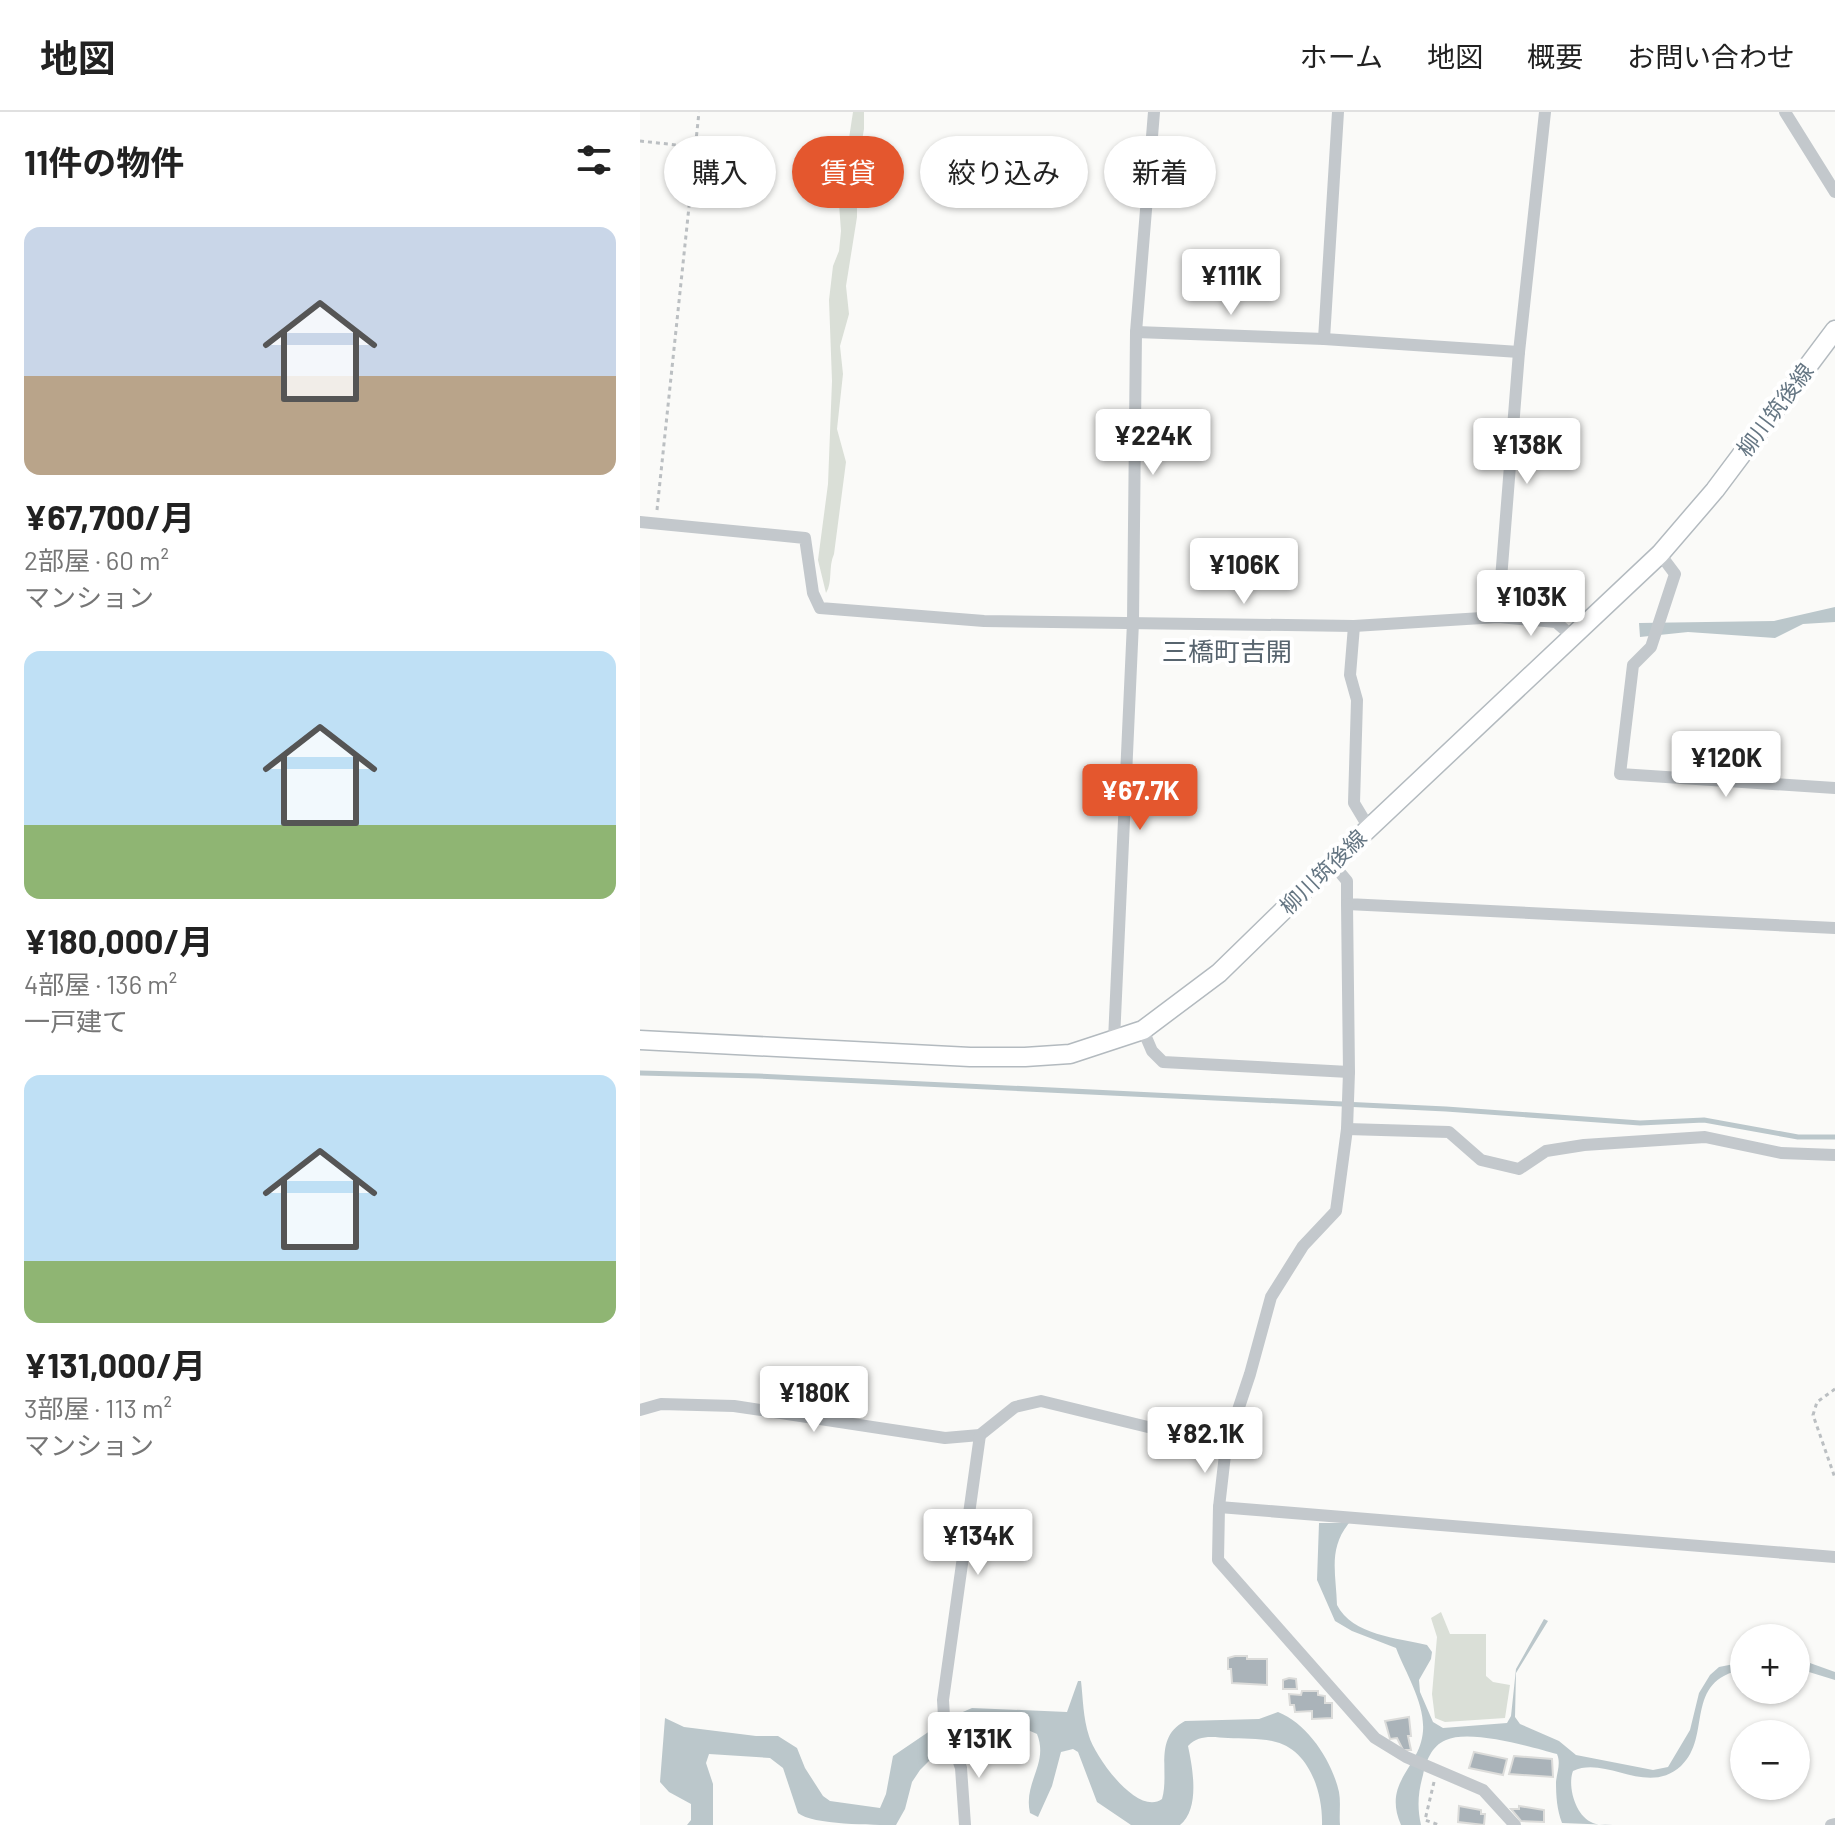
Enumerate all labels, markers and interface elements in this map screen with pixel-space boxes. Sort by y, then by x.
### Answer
text: 地図 [40,34,116,80]
text: ホーム [1300,39,1383,73]
text: 地図 [1427,39,1483,73]
text: 概要 [1527,39,1583,73]
text: お問い合わせ [1627,39,1795,73]
chip: 購入 [664,136,776,208]
chip: 賃貸 [792,136,904,208]
chip: 絞り込み [920,136,1088,208]
chip: 新着 [1104,136,1216,208]
icon: filters [572,138,616,182]
text: 11件の物件 [24,141,184,182]
pin: ¥111K [1175,249,1287,317]
text: ¥111K [1200,259,1262,290]
icon: home [248,279,392,423]
street label: 柳川筑後線 [1731,358,1818,461]
pin: ¥224K [1097,409,1209,477]
pin: ¥138K [1471,418,1583,486]
text: ¥224K [1114,419,1192,450]
text: ¥138K [1491,428,1563,459]
text: ¥67,700/月 [24,496,195,537]
pin: ¥106K [1188,538,1300,606]
text: 2部屋 · 60 m² [24,544,169,575]
text: ¥106K [1208,548,1280,579]
pin: ¥103K [1475,570,1587,638]
text: ¥103K [1495,580,1567,611]
text: マンション [24,581,154,612]
district label: 三橋町吉開 [1162,635,1292,666]
icon: home [248,703,392,847]
pin: ¥120K [1670,731,1782,799]
text: ¥120K [1690,741,1762,772]
pin: ¥67.7K [1075,764,1205,832]
text: ¥67.7K [1100,774,1180,805]
street label: 柳川筑後線 [1274,824,1371,919]
text: ¥180,000/月 [24,920,213,961]
text: 4部屋 · 136 m² [24,968,177,999]
text: 一戸建て [24,1005,128,1036]
icon: home [248,1127,392,1271]
text: ¥131,000/月 [24,1344,206,1385]
pin: ¥180K [758,1366,870,1434]
text: ¥180K [778,1376,850,1407]
text: 3部屋 · 113 m² [24,1392,172,1423]
pin: ¥82.1K [1140,1407,1270,1475]
text: ¥82.1K [1166,1417,1244,1448]
text: マンション [24,1429,154,1460]
pin: ¥134K [922,1509,1034,1577]
text: ¥134K [941,1519,1015,1550]
map controls [1730,1624,1810,1800]
button: + [1730,1624,1810,1704]
pin: ¥131K [923,1712,1035,1780]
button: − [1730,1720,1810,1800]
text: ¥131K [946,1722,1012,1753]

